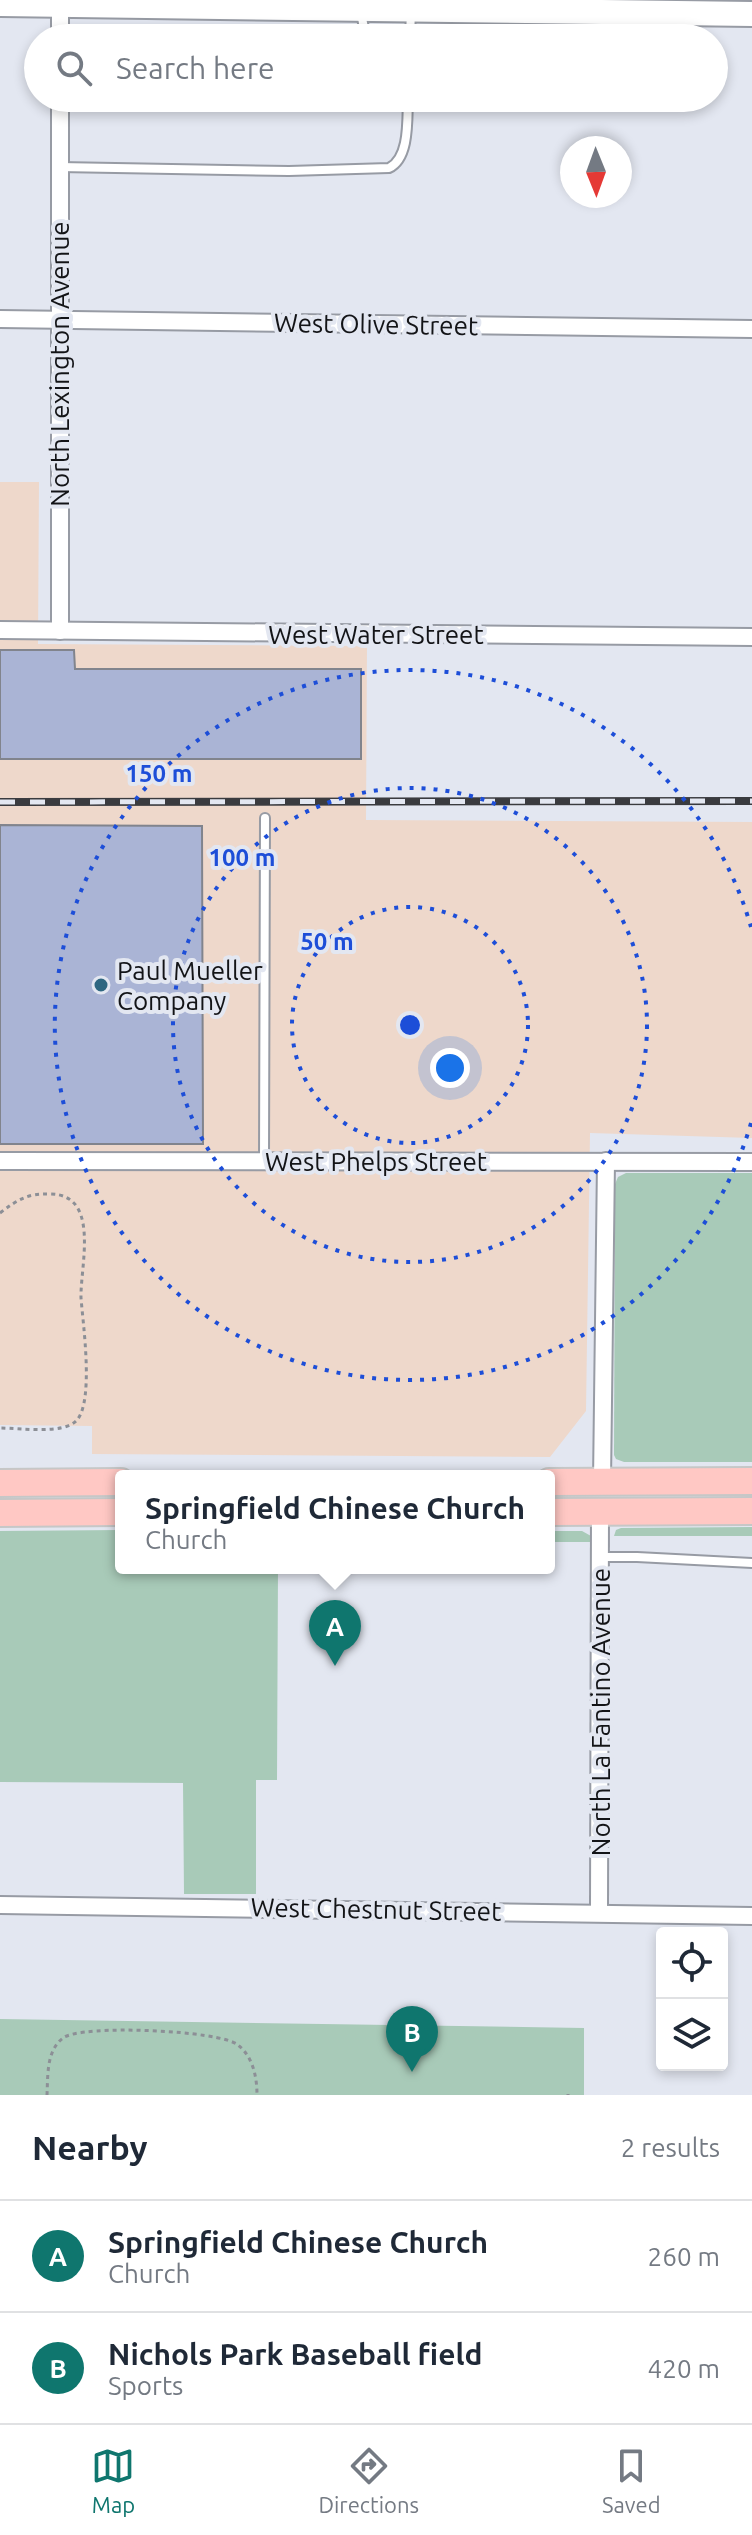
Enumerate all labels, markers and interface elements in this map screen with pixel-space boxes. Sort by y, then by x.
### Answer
search box [24,24,728,112]
icon: search [52,46,96,90]
text: Search here [116,51,275,85]
north arrow [560,136,632,208]
street label: North Lexington Avenue [45,221,74,507]
street label: West Olive Street [274,308,478,340]
street label: West Water Street [268,620,484,649]
text: 150 m [126,760,192,787]
text: 100 m [209,844,275,871]
text: 50 m [300,928,354,955]
place label: Paul Mueller Company [117,956,263,1015]
marker: Paul Mueller Company [92,976,110,994]
centre of rings [396,1011,424,1039]
your location [430,1048,470,1088]
street label: West Phelps Street [265,1147,487,1176]
popup [115,1470,555,1574]
text: Springfield Chinese Church [145,1491,525,1525]
text: Church [145,1525,227,1554]
street label: North La Fantino Avenue [586,1568,615,1856]
pin: A [309,1600,361,1666]
street label: West Chestnut Street [250,1892,502,1926]
map controls [656,1927,728,2071]
button: locate [656,1927,728,1999]
button: layers [656,1999,728,2071]
pin: B [386,2006,438,2072]
text: Nearby [32,2128,147,2166]
text: 2 results [621,2133,720,2162]
text: Springfield Chinese Church [108,2225,488,2259]
text: A [49,2242,67,2271]
text: 260 m [648,2242,720,2271]
text: Church [108,2259,190,2288]
text: Nichols Park Baseball field [108,2337,483,2371]
text: B [49,2354,67,2383]
text: 420 m [648,2354,720,2383]
text: Sports [108,2371,183,2400]
tab: Map [91,2444,135,2517]
tab: Directions [318,2444,419,2517]
tab: Saved [602,2444,661,2517]

